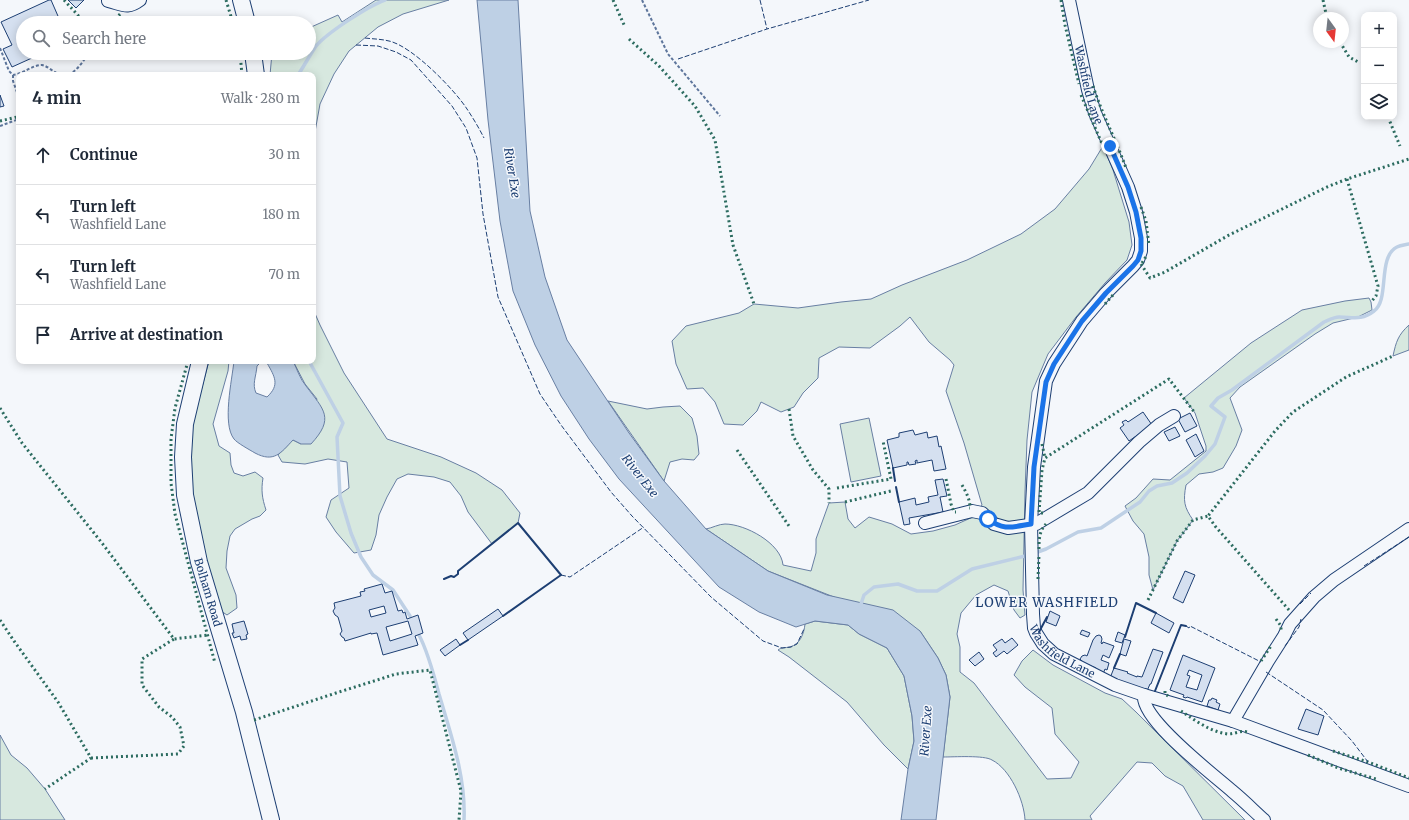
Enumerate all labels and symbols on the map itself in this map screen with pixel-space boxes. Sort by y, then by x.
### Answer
north arrow [1313,12,1349,48]
street label: Washfield Lane [1072,43,1106,127]
route end [1101,137,1119,155]
water label: River Exe [501,147,524,199]
water label: River Exe [619,451,662,500]
route start [979,510,997,528]
street label: Bolham Road [191,556,225,629]
district label: LOWER WASHFIELD [975,594,1119,611]
street label: Washfield Lane [1026,622,1098,681]
water label: River Exe [916,705,935,757]

